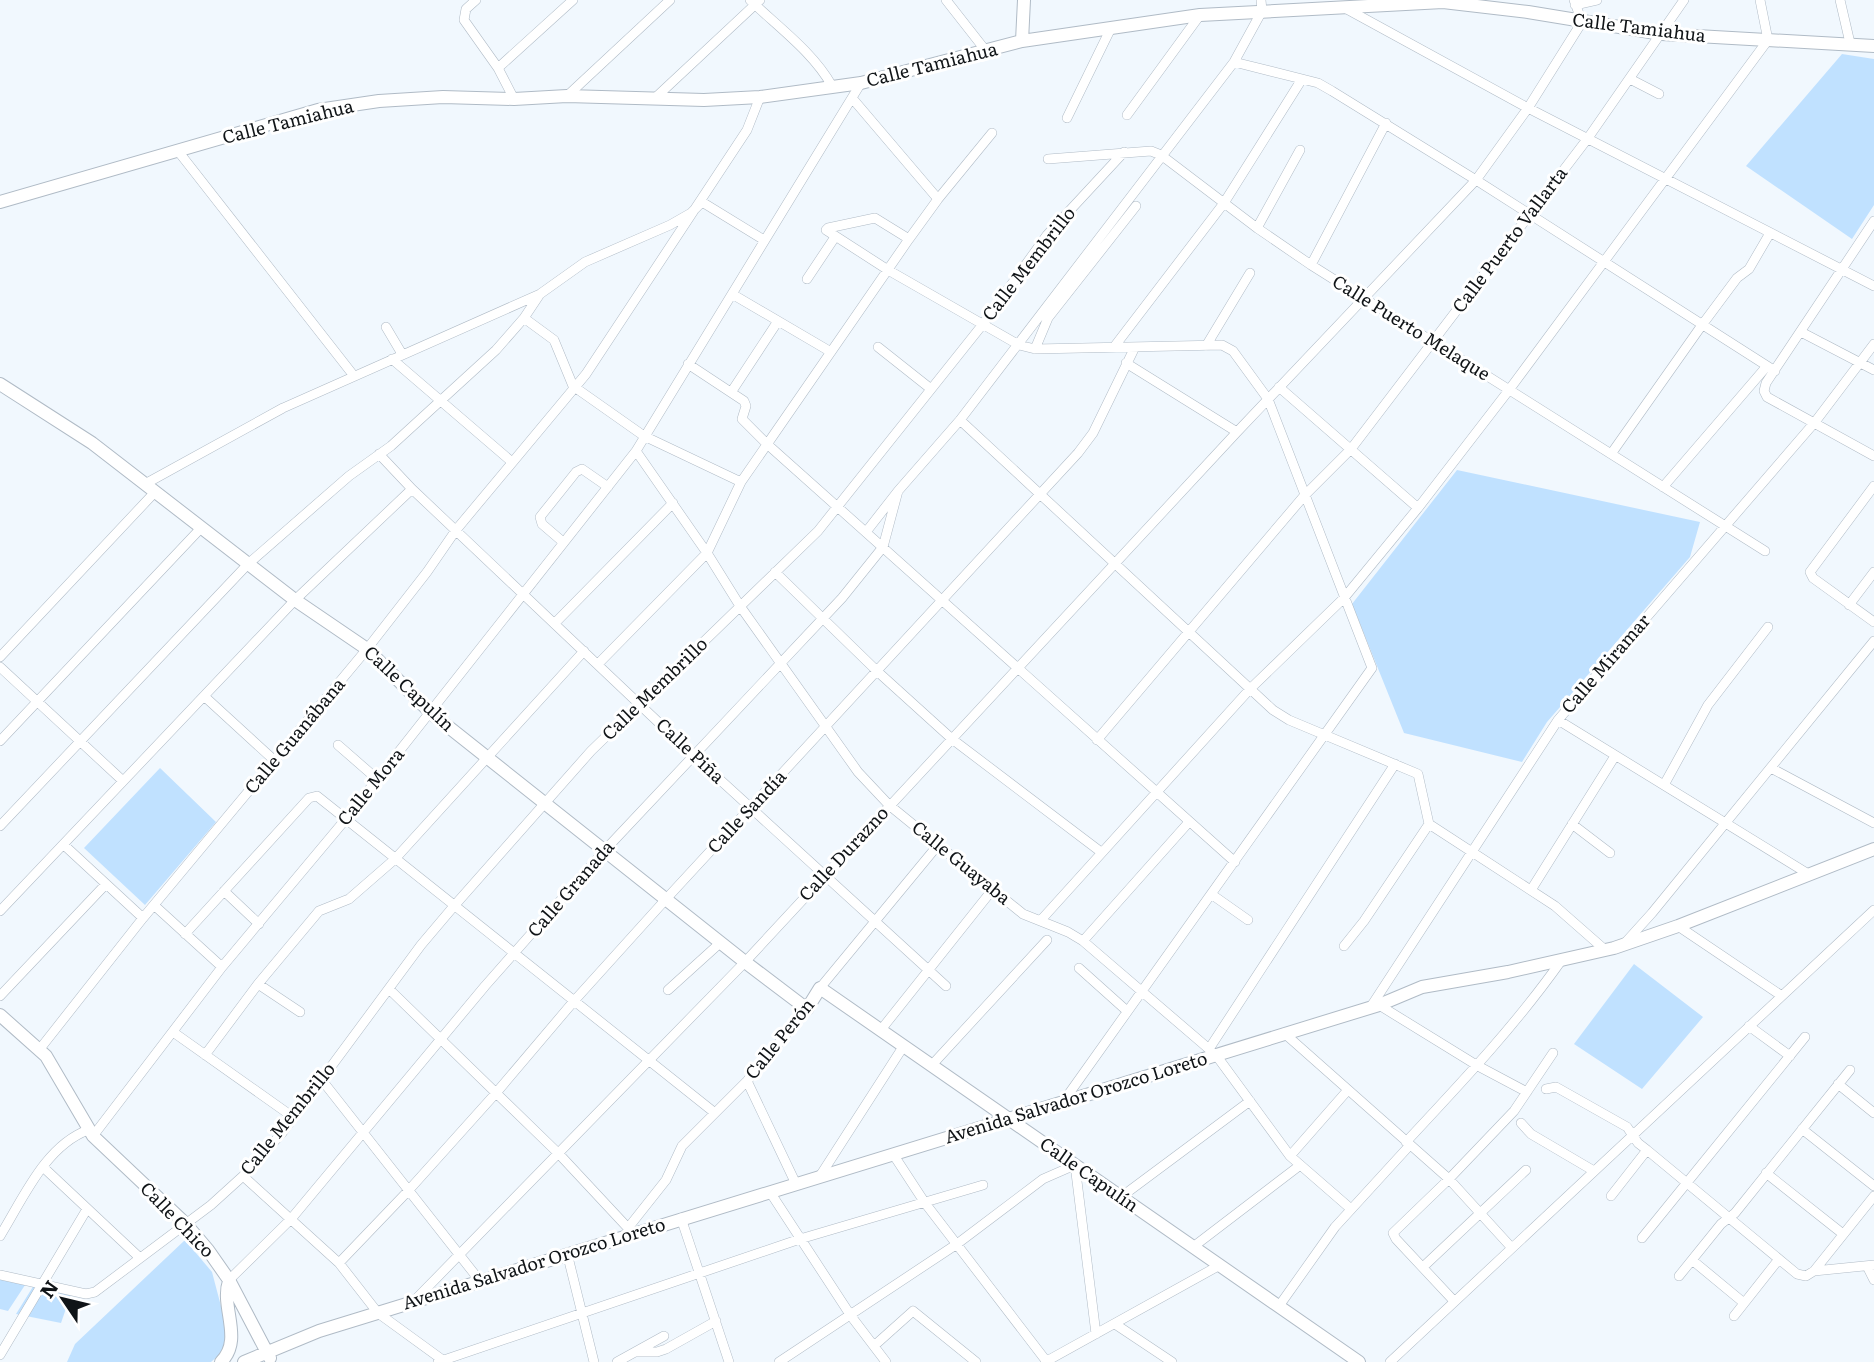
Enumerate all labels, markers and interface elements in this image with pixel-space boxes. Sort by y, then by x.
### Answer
street label: Calle Tamiahua [1571,5,1708,48]
street label: Calle Tamiahua [863,34,1000,93]
street label: Calle Tamiahua [219,91,356,150]
street label: Calle Puerto Vallarta [1445,160,1573,318]
street label: Calle Membrillo [975,200,1081,326]
street label: Calle Puerto Melaque [1327,267,1496,386]
street label: Calle Miramar [1554,607,1656,719]
street label: Calle Membrillo [595,630,713,746]
street label: Calle Capulín [359,639,461,737]
street label: Calle Guanábana [237,671,351,799]
street label: Calle Piña [651,711,732,789]
street label: Calle Mora [330,741,410,831]
street label: Calle Sandía [700,763,792,859]
street label: Calle Durazno [792,799,894,907]
street label: Calle Guayaba [907,813,1017,910]
street label: Calle Granada [520,833,620,942]
street label: Calle Perón [738,992,820,1084]
street label: Avenida Salvador Orozco Loreto [941,1044,1210,1149]
street label: Calle Membrillo [233,1056,341,1180]
street label: Calle Capulín [1035,1130,1145,1218]
street label: Calle Chico [135,1175,221,1263]
street label: Avenida Salvador Orozco Loreto [399,1210,668,1315]
north arrow [28,1264,98,1334]
text: N [32,1274,64,1303]

